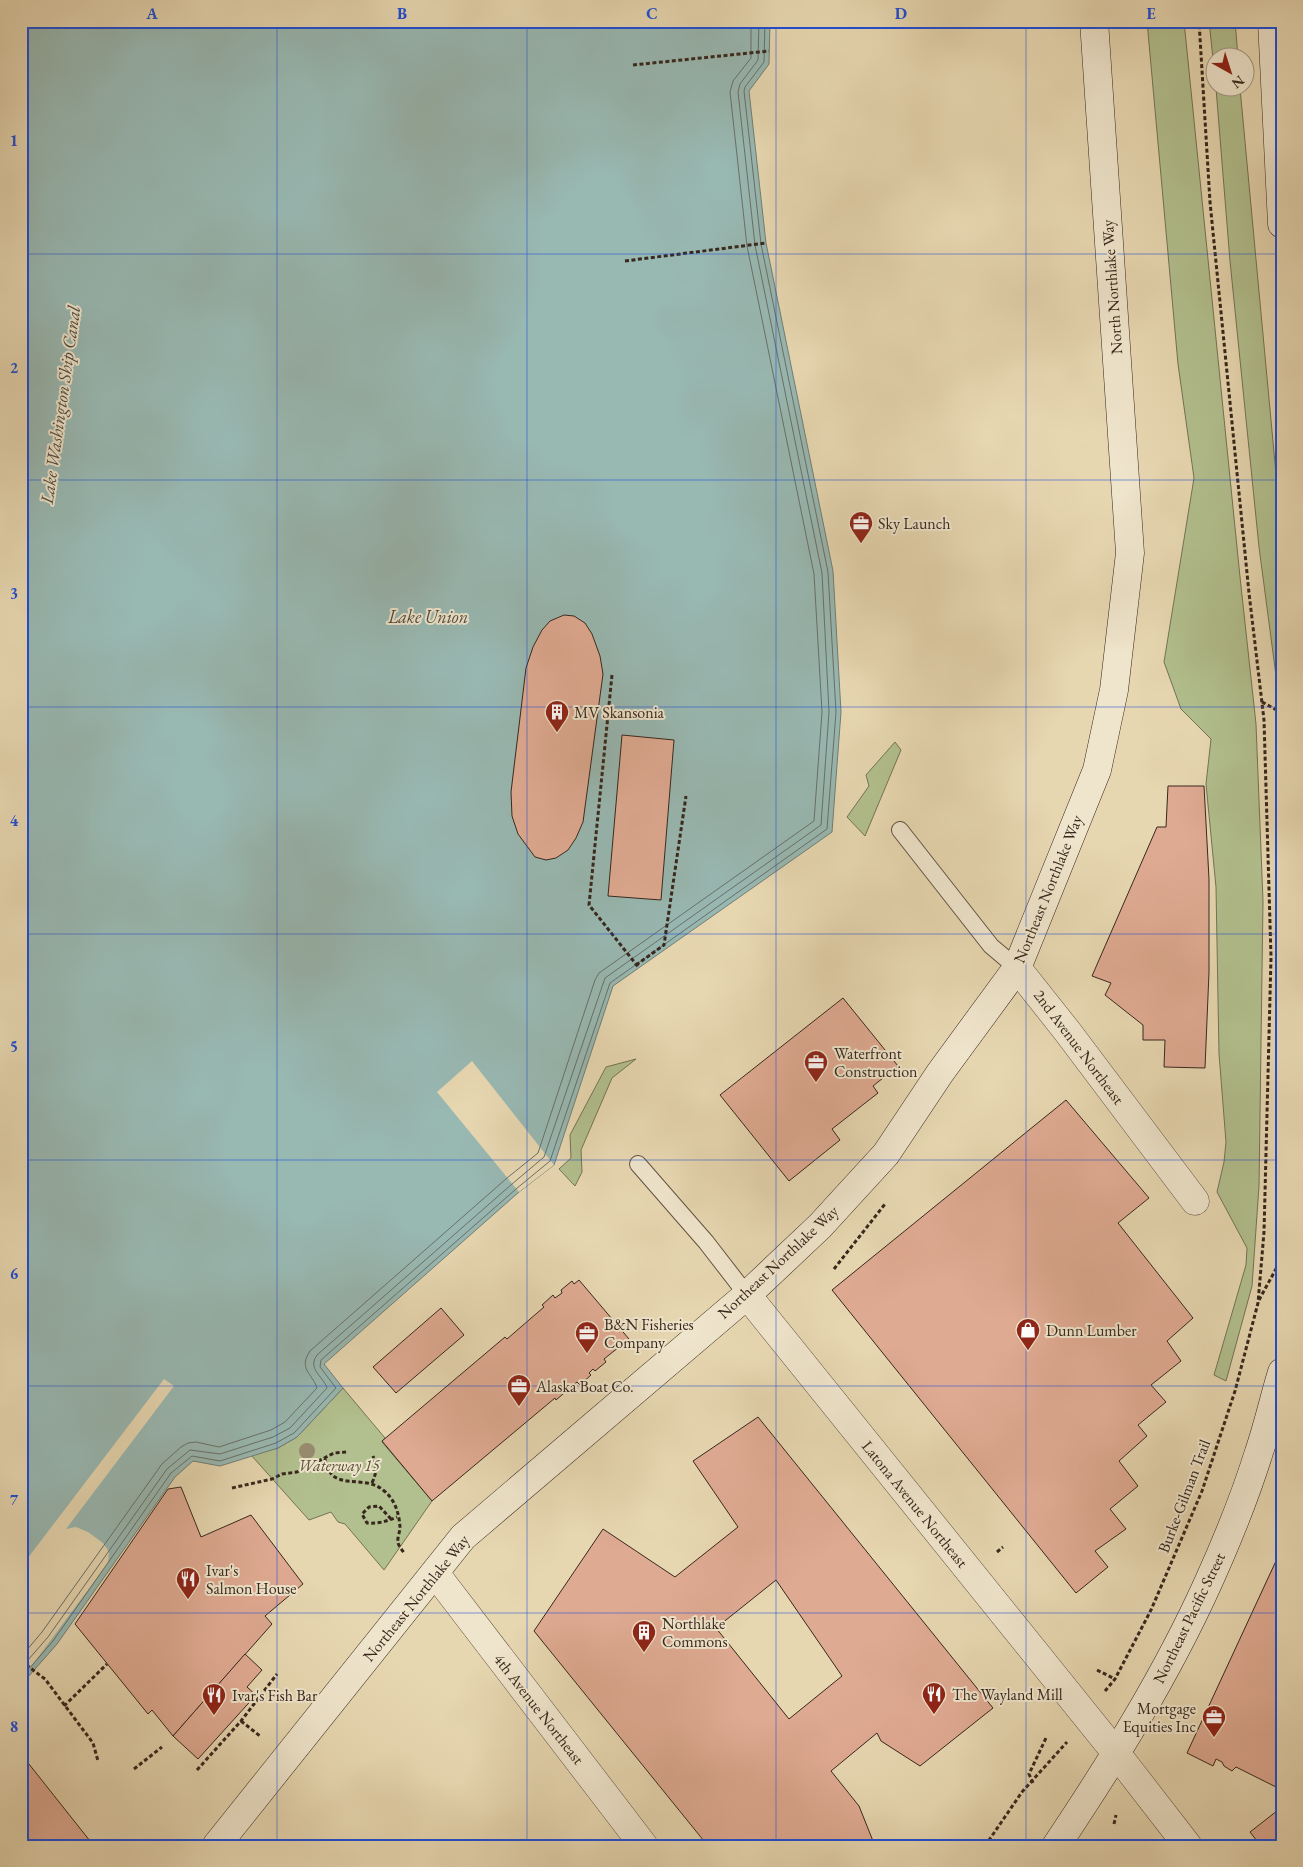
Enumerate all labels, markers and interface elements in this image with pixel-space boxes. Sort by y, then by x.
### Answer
text: A [145,3,158,24]
text: B [397,3,407,24]
text: C [646,3,658,24]
text: D [895,3,907,24]
text: E [1146,3,1156,24]
north arrow [1206,48,1256,98]
text: N [1228,72,1248,93]
text: 1 [10,130,18,151]
street label: North Northlake Way [1097,218,1127,355]
water label: Lake Washington Ship Canal [35,304,86,507]
text: 2 [10,357,19,378]
office icon: Sky Launch [848,510,874,544]
place label: Sky Launch [878,513,951,534]
text: 3 [10,583,18,604]
water label: Lake Union [387,605,468,628]
building icon: MV Skansonia [544,699,570,733]
place label: MV Skansonia [574,702,665,723]
text: 4 [10,810,19,831]
street label: Northeast Northlake Way [1009,811,1088,966]
street label: 2nd Avenue Northeast [1029,985,1129,1109]
text: 5 [10,1036,18,1057]
place label: Waterfront Construction [834,1043,918,1082]
office icon: Waterfront Construction [803,1049,829,1083]
street label: Northeast Northlake Way [713,1200,844,1324]
text: 6 [10,1263,19,1284]
place label: B&N Fisheries Company [604,1314,694,1353]
shop icon: Dunn Lumber [1015,1317,1041,1351]
office icon: B&N Fisheries Company [574,1320,600,1354]
place label: Dunn Lumber [1046,1320,1137,1341]
office icon: Alaska Boat Co. [506,1373,532,1407]
place label: Alaska Boat Co. [535,1376,634,1397]
street label: Latona Avenue Northeast [857,1436,973,1572]
street label: Burke-Gilman Trail [1153,1436,1215,1556]
park label: Waterway 15 [298,1455,381,1476]
text: 7 [10,1489,19,1510]
street label: Northeast Northlake Way [358,1529,474,1666]
street label: Northeast Pacific Street [1148,1549,1230,1687]
place label: Ivar's Salmon House [206,1560,296,1599]
restaurant icon: Ivar's Salmon House [175,1566,201,1600]
place label: Northlake Commons [662,1613,728,1652]
building icon: Northlake Commons [631,1619,657,1653]
street label: 4th Avenue Northeast [489,1649,589,1769]
restaurant icon: The Wayland Mill [921,1681,947,1715]
restaurant icon: Ivar's Fish Bar [201,1682,227,1716]
place label: The Wayland Mill [952,1684,1063,1705]
place label: Ivar's Fish Bar [232,1685,318,1706]
place label: Mortgage Equities Inc [1123,1698,1196,1737]
office icon: Mortgage Equities Inc [1201,1704,1227,1738]
text: 8 [10,1716,18,1737]

